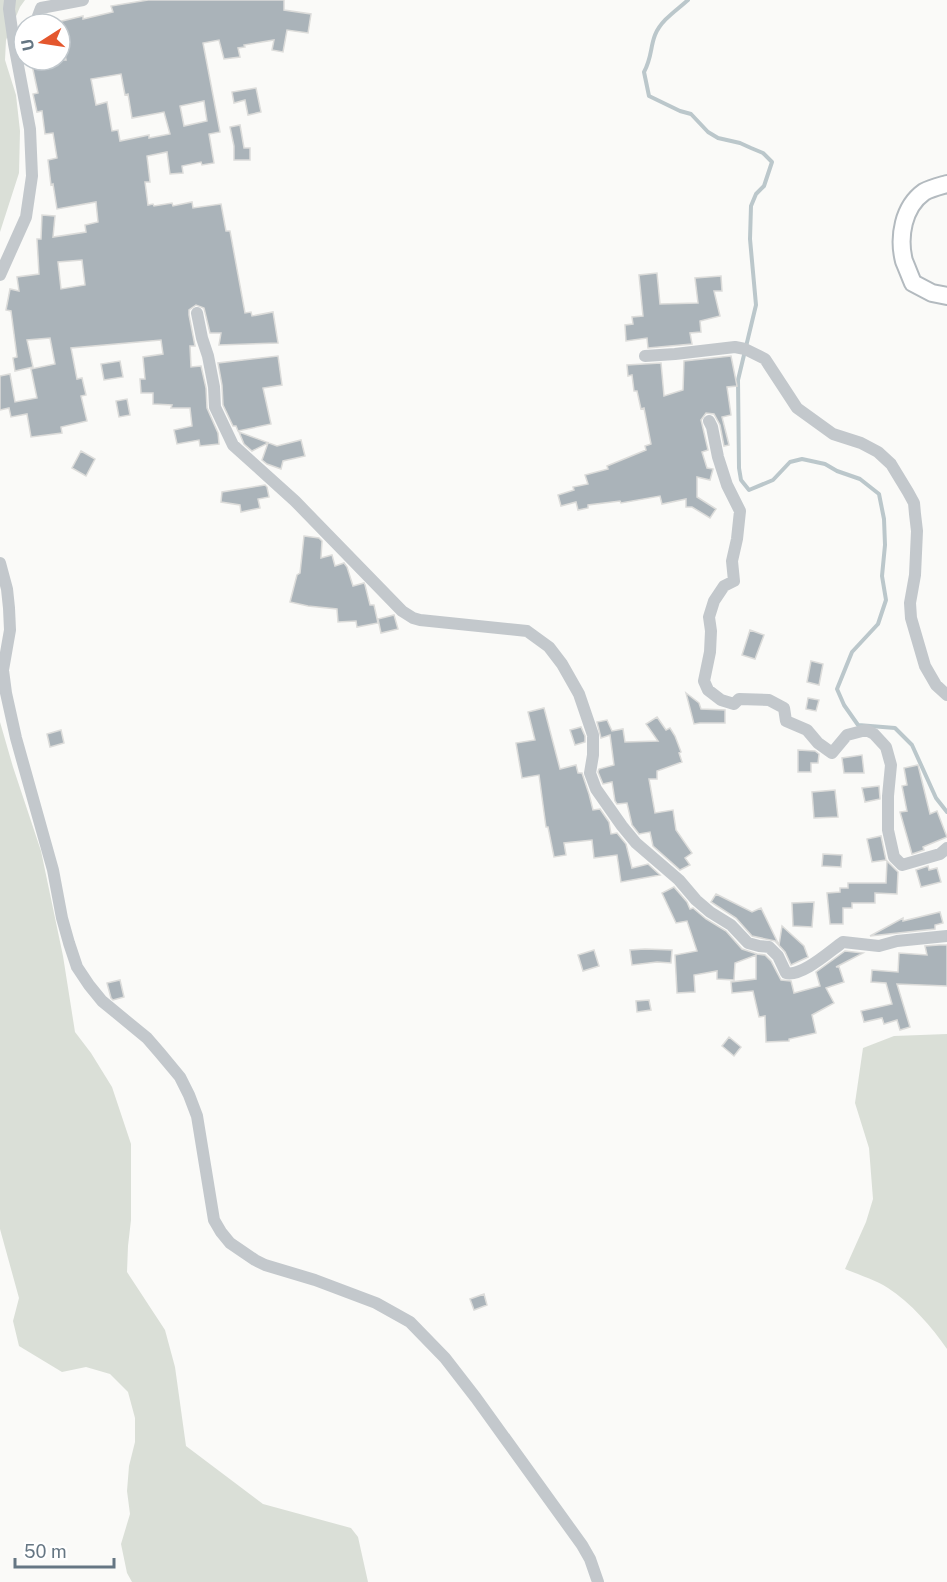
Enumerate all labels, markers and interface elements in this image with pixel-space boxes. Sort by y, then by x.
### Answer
north arrow [12,12,72,72]
text: U [17,37,38,53]
scale bar [15,1531,114,1569]
text: 50 m [24,1541,67,1562]

